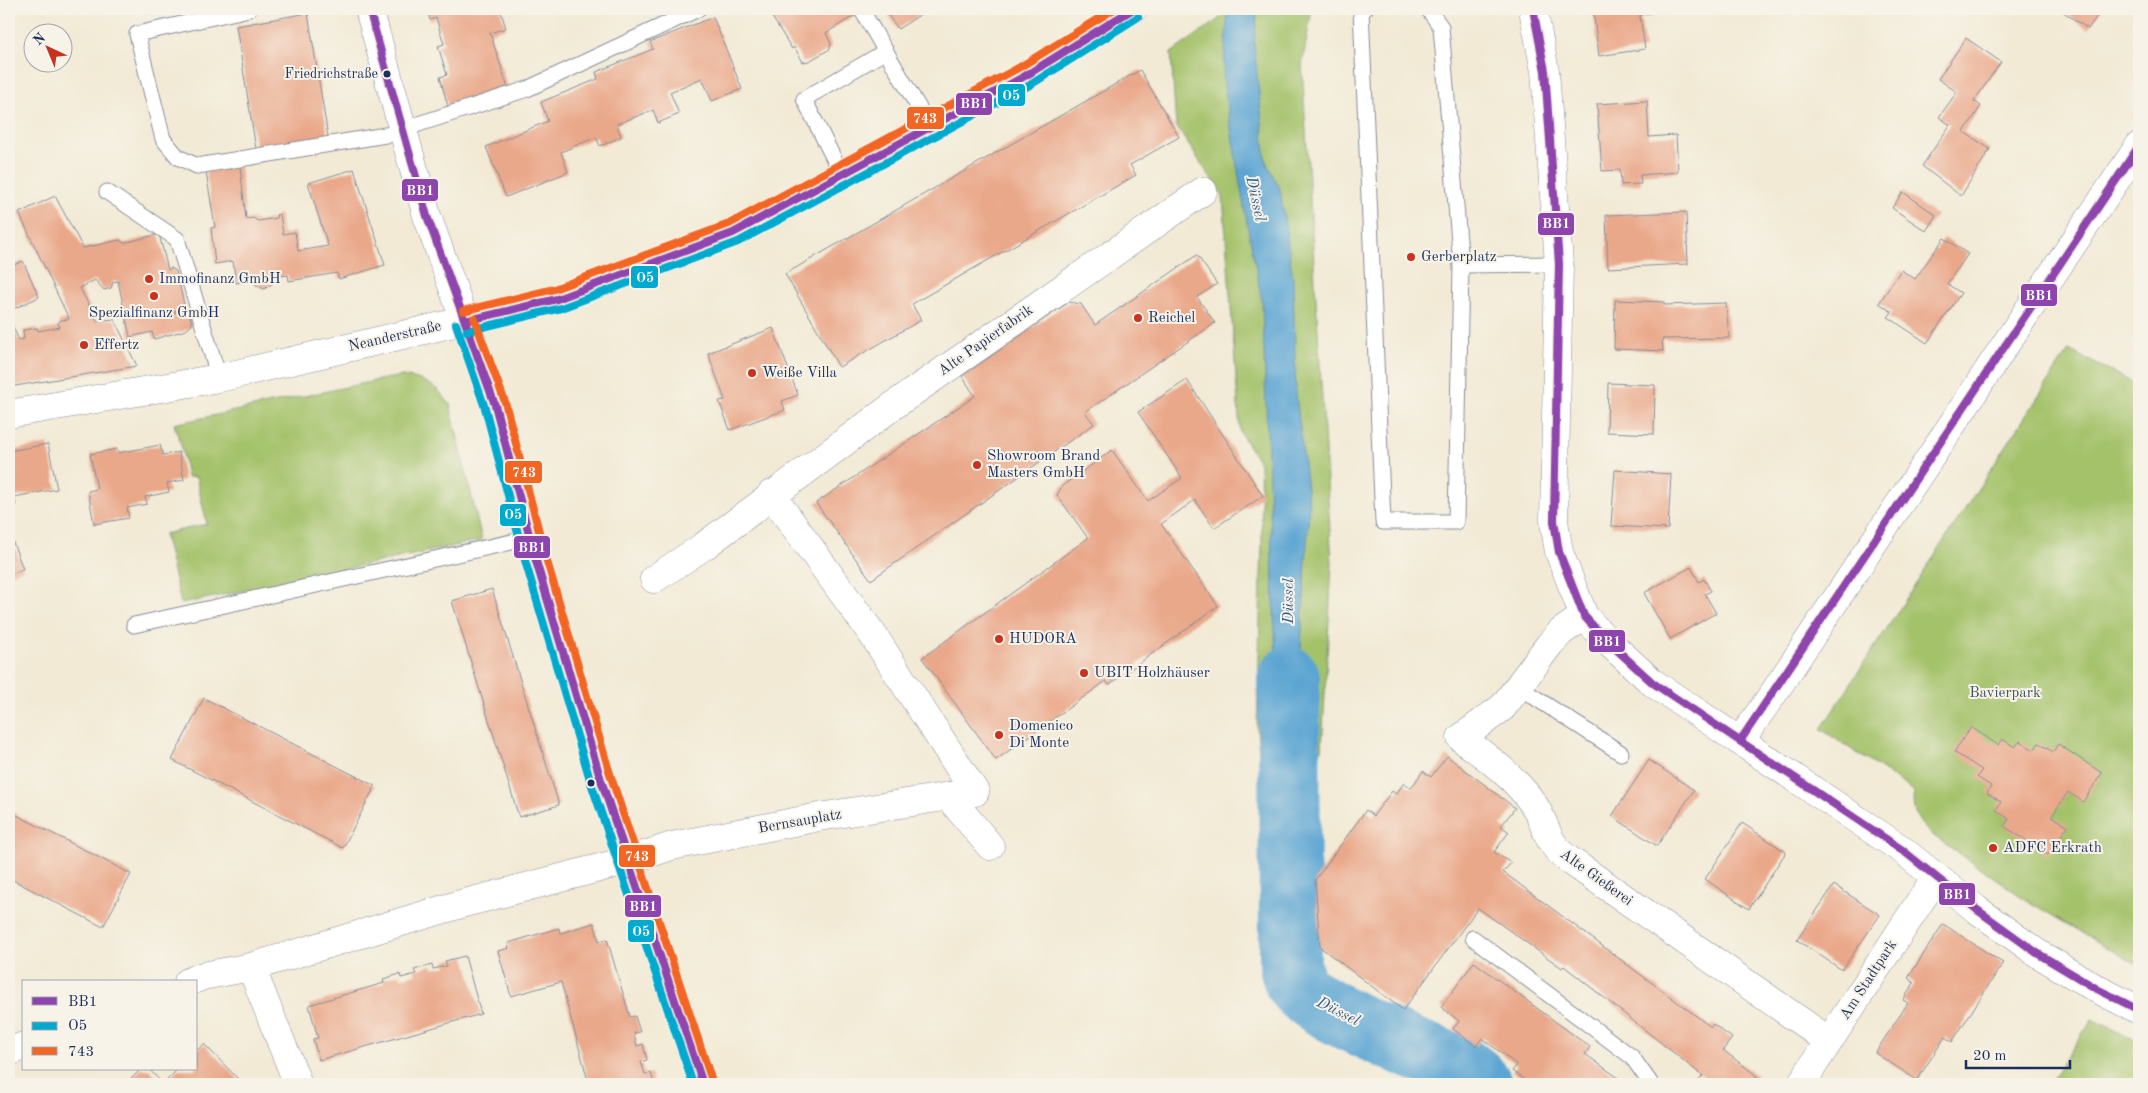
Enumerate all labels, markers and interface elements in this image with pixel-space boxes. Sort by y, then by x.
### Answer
north arrow [22,22,72,72]
text: N [31,30,49,48]
place label: Friedrichstraße [285,67,378,81]
marker: Friedrichstraße [382,69,392,79]
line badge: O5 [997,83,1026,107]
text: O5 [1002,89,1020,103]
line badge: BB1 [955,92,993,116]
text: BB1 [960,97,988,111]
line badge: 743 [906,106,945,130]
text: 743 [913,112,937,126]
water label: Düssel [1242,174,1268,223]
line badge: BB1 [401,178,439,202]
text: BB1 [406,184,434,198]
line badge: BB1 [1537,212,1575,236]
text: BB1 [1542,217,1570,231]
place label: Gerberplatz [1421,250,1497,265]
marker: Gerberplatz [1405,251,1417,263]
line badge: O5 [630,265,659,289]
text: O5 [636,271,654,285]
place label: Immofinanz GmbH [159,272,281,287]
marker: Immofinanz GmbH [143,273,155,285]
line badge: BB1 [2020,283,2058,307]
text: BB1 [2025,289,2053,303]
marker: Spezialfinanz GmbH [148,290,160,302]
street label: Alte Papierfabrik [936,303,1036,379]
place label: Spezialfinanz GmbH [89,306,220,321]
place label: Reichel [1148,311,1195,326]
marker: Reichel [1132,312,1144,324]
street label: Neanderstraße [347,319,443,355]
place label: Effertz [94,338,139,353]
marker: Effertz [78,339,90,351]
place label: Weiße Villa [762,366,838,381]
marker: Weiße Villa [746,367,758,379]
place label: Showroom Brand Masters GmbH [987,449,1100,481]
marker: Showroom Brand Masters GmbH [971,459,983,471]
line badge: 743 [504,460,543,484]
text: 743 [512,466,536,480]
line badge: O5 [499,503,527,527]
text: O5 [504,508,522,522]
line badge: BB1 [513,535,551,559]
text: BB1 [518,541,546,555]
water label: Düssel [1281,578,1297,625]
line badge: BB1 [1588,629,1626,653]
place label: HUDORA [1009,632,1077,647]
marker: HUDORA [993,633,1005,645]
text: BB1 [1593,635,1621,649]
place label: UBIT Holzhäuser [1094,666,1210,681]
marker: UBIT Holzhäuser [1078,667,1090,679]
park label: Bavierpark [1969,686,2041,701]
place label: Domenico Di Monte [1009,719,1073,751]
marker: Domenico Di Monte [993,729,1005,741]
unlabelled marker [586,778,596,788]
street label: Bernsauplatz [757,807,843,837]
place label: ADFC Erkrath [2003,841,2102,856]
marker: ADFC Erkrath [1987,842,1999,854]
line badge: 743 [618,844,656,868]
street label: Alte Gießerei [1557,847,1635,909]
text: 743 [625,850,649,864]
line badge: BB1 [1938,882,1976,906]
text: BB1 [1943,888,1971,902]
line badge: BB1 [624,894,662,918]
text: BB1 [629,900,657,914]
line badge: O5 [627,919,655,943]
text: O5 [632,925,650,939]
street label: Am Stadtpark [1838,937,1900,1023]
legend [22,980,198,1070]
water label: Düssel [1313,994,1362,1030]
text: BB1 [68,995,97,1010]
text: O5 [68,1019,87,1034]
scale bar [1966,1038,2069,1070]
text: 743 [68,1045,94,1060]
text: 20 m [1973,1049,2007,1064]

